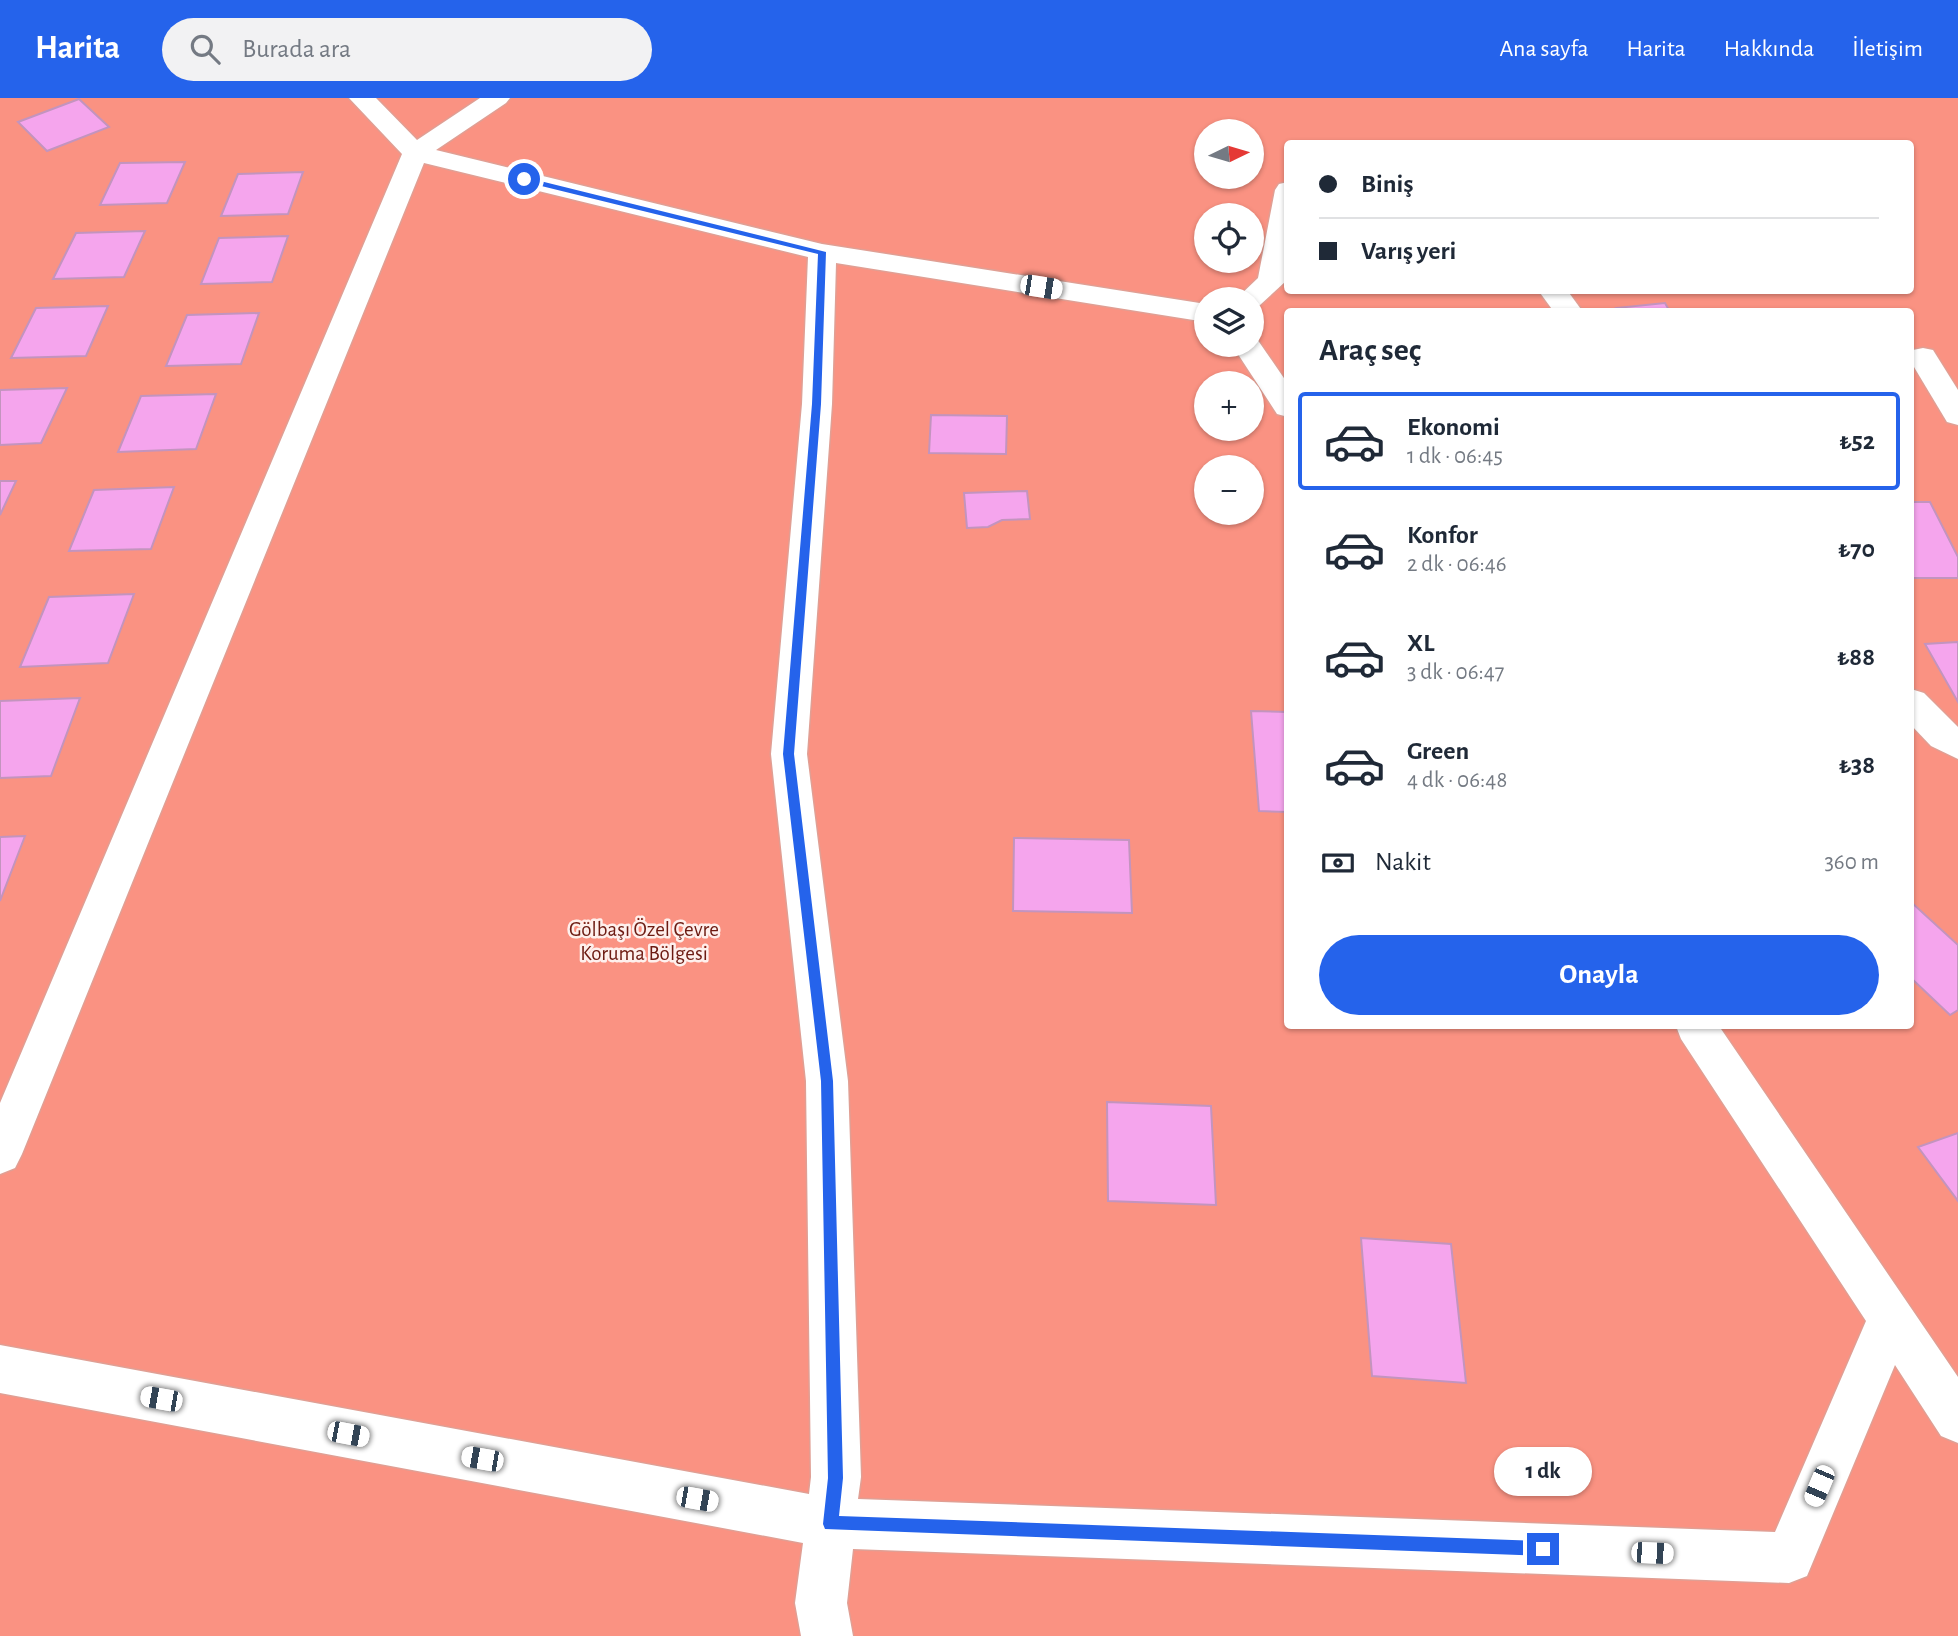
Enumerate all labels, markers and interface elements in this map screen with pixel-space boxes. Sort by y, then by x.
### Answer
search box [162,18,652,81]
icon: search [186,30,224,68]
text: Harita [35,32,120,65]
text: Burada ara [242,36,351,62]
text: Ana sayfa [1499,37,1589,61]
text: Harita [1627,37,1686,61]
text: Hakkında [1724,37,1814,61]
text: İletişim [1852,37,1923,61]
north arrow [1194,119,1264,189]
map controls [1194,119,1264,525]
route start [508,163,540,195]
text: Biniş [1361,171,1413,197]
button: locate [1194,203,1264,273]
text: Varış yeri [1361,238,1456,264]
car [1019,273,1064,301]
button: layers [1194,287,1264,357]
text: Araç seç [1319,334,1421,366]
button: + [1194,371,1264,441]
icon: car [1323,410,1386,473]
text: Ekonomi [1407,414,1500,440]
text: ₺52 [1839,428,1875,454]
text: 1 dk · 06:45 [1407,445,1503,468]
button: − [1194,455,1264,525]
icon: car [1323,518,1386,581]
text: Konfor [1407,522,1478,548]
text: ₺70 [1838,536,1875,562]
text: 2 dk · 06:46 [1407,553,1507,576]
icon: car [1323,626,1386,689]
text: XL [1407,630,1434,656]
text: ₺88 [1837,644,1875,670]
text: 3 dk · 06:47 [1407,661,1504,684]
icon: car [1323,734,1386,797]
text: Green [1407,738,1469,764]
text: ₺38 [1839,752,1875,778]
text: 4 dk · 06:48 [1407,769,1507,792]
icon: cash [1319,844,1357,882]
text: Nakit [1375,849,1431,875]
text: 360 m [1824,851,1879,874]
park label: Gölbaşı Özel Çevre Koruma Bölgesi [569,918,719,964]
button: Onayla [1319,935,1879,1015]
car [139,1385,184,1413]
car [326,1420,371,1448]
car [460,1445,505,1473]
callout: 1 dk [1494,1448,1592,1496]
text: 1 dk [1525,1460,1561,1483]
car [1802,1463,1837,1509]
car [675,1485,720,1513]
route end [1527,1533,1559,1565]
car [1631,1542,1674,1564]

